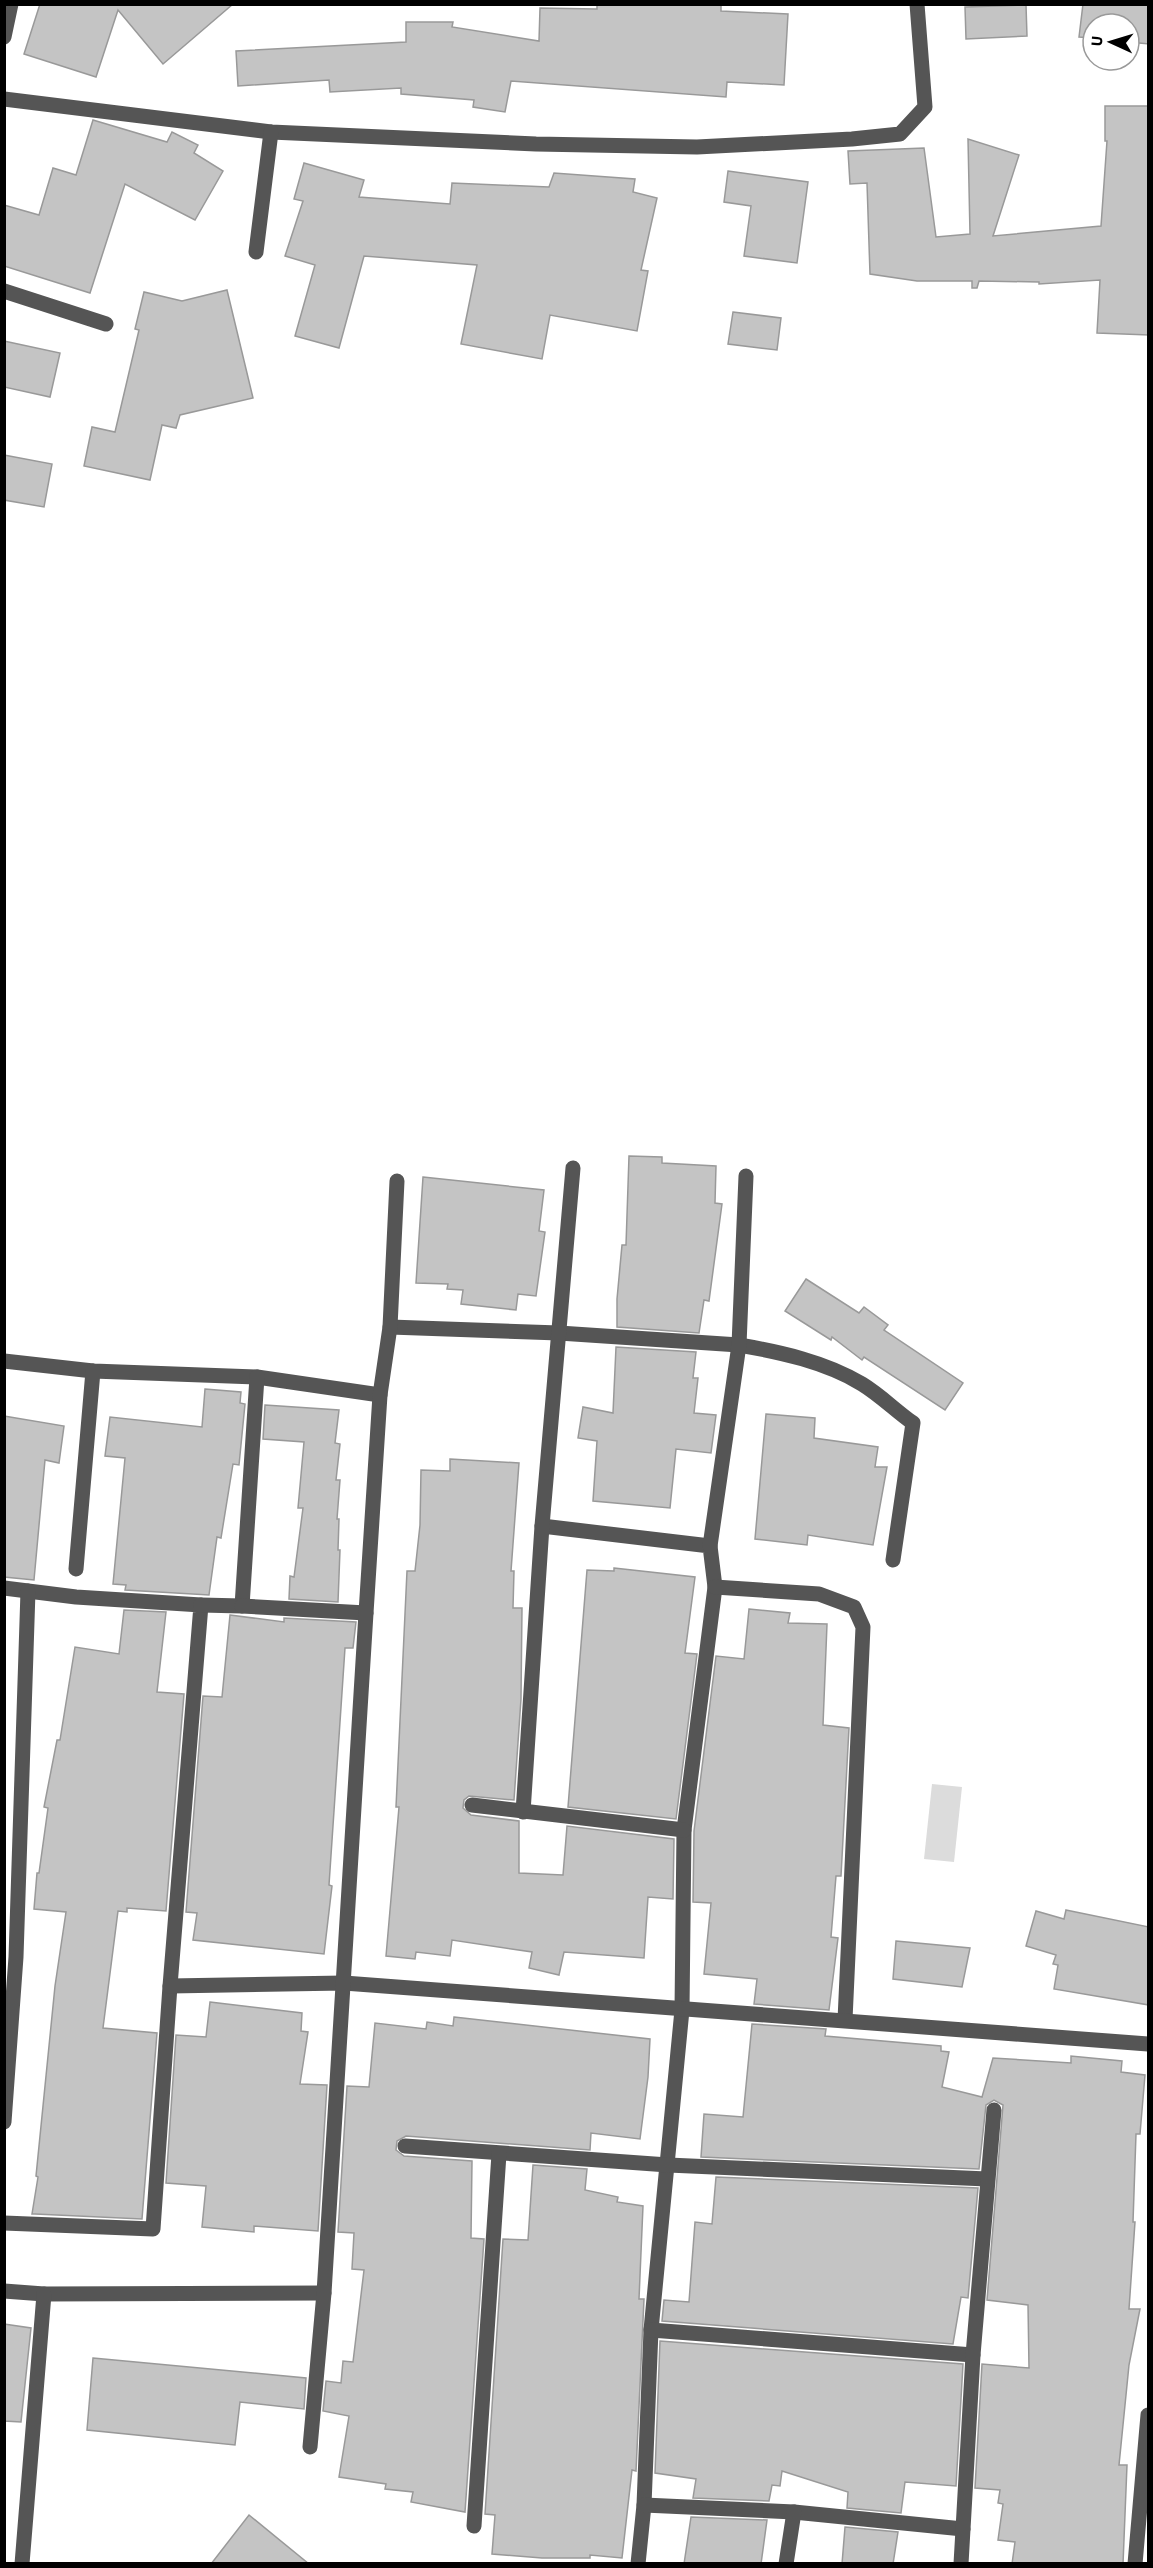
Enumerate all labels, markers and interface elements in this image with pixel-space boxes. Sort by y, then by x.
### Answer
north arrow [1081,12,1141,72]
text: U [1086,35,1108,47]

